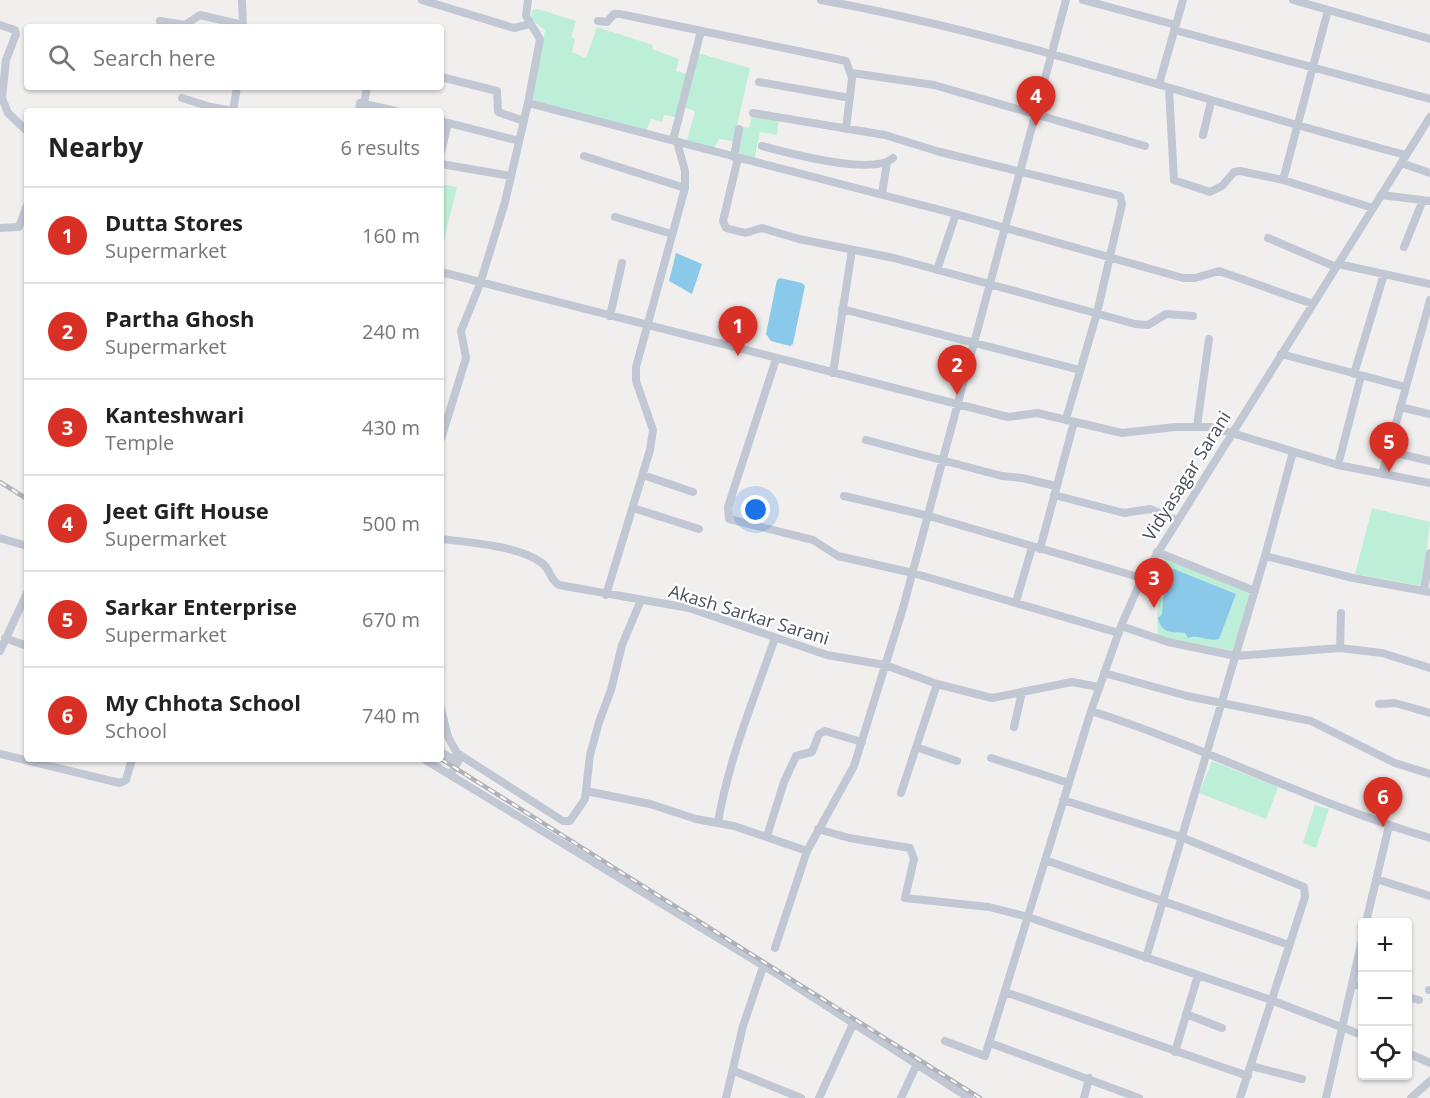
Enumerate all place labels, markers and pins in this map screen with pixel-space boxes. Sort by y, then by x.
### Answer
pin: 4 [1016,76,1056,126]
pin: 1 [718,306,758,356]
pin: 2 [938,346,976,395]
pin: 5 [1370,422,1408,472]
pin: 3 [1134,558,1174,608]
pin: 6 [1364,778,1402,827]

